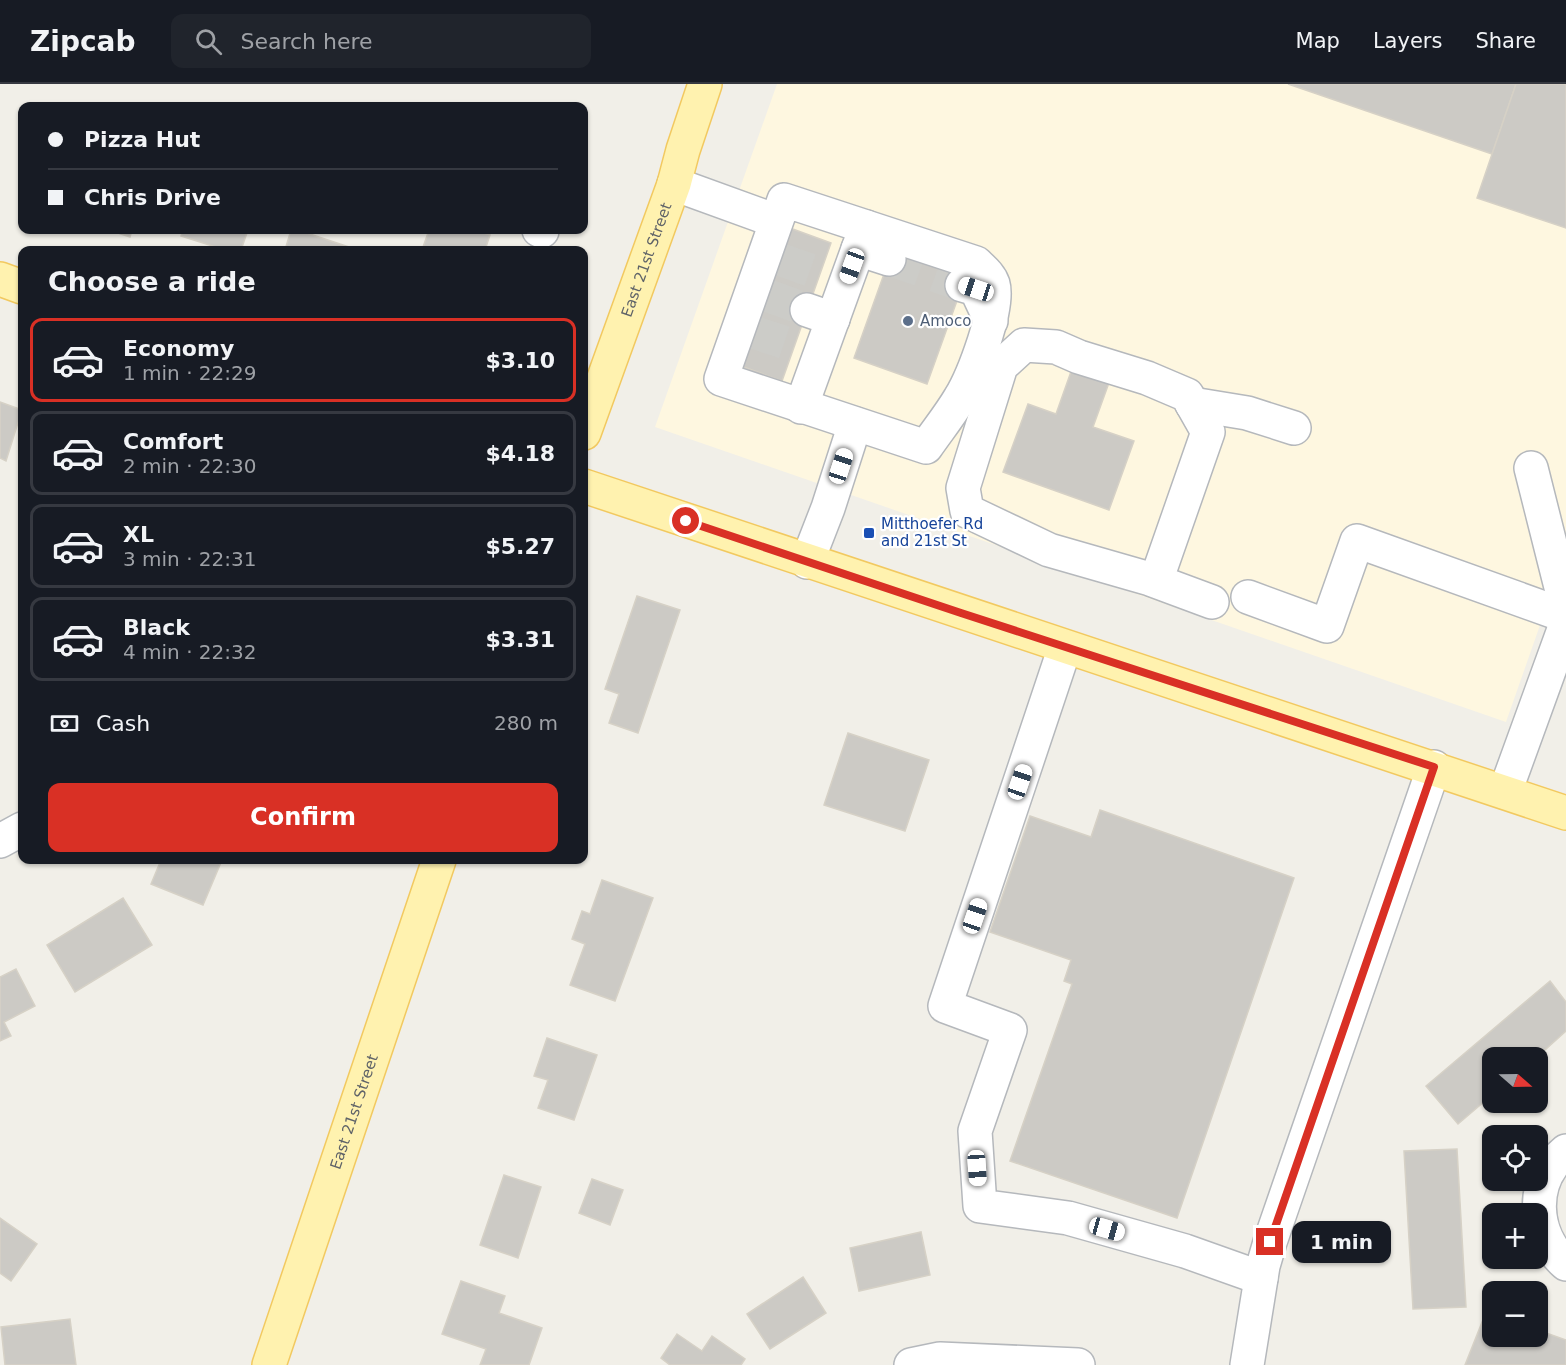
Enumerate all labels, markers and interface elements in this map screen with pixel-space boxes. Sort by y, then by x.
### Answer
search box [171,14,591,68]
text: Zipcab [30,25,135,58]
icon: search [192,25,225,58]
text: Search here [240,29,373,54]
text: Map [1296,29,1340,53]
text: Layers [1373,29,1442,53]
text: Share [1475,29,1536,53]
text: Pizza Hut [84,127,200,152]
text: Chris Drive [84,185,221,210]
street label: East 21st Street [618,200,676,320]
car [837,246,867,286]
text: Choose a ride [48,266,256,297]
car [956,275,996,303]
place label: Amoco [920,312,971,330]
marker: Amoco [901,314,915,328]
icon: car [51,333,105,387]
text: Economy [123,336,234,361]
text: $3.10 [485,348,555,373]
text: 1 min · 22:29 [123,361,257,385]
icon: car [51,426,105,480]
text: Comfort [123,429,223,454]
text: $4.18 [485,441,555,466]
car [827,446,855,486]
text: 2 min · 22:30 [123,454,257,478]
route start [672,507,699,534]
place label: Mitthoefer Rd and 21st St [881,515,983,550]
icon: car [51,519,105,573]
text: XL [123,522,154,547]
marker: Mitthoefer Rd and 21st St [862,526,876,540]
text: $5.27 [485,534,555,559]
text: 3 min · 22:31 [123,547,257,571]
icon: car [51,612,105,666]
text: Black [123,615,190,640]
text: $3.31 [485,627,555,652]
text: 4 min · 22:32 [123,640,257,664]
icon: cash [48,707,81,740]
text: Cash [96,711,150,736]
text: 280 m [494,711,558,735]
car [1006,762,1034,802]
button: Confirm [48,783,558,852]
car [961,896,989,936]
north arrow [1482,1047,1548,1113]
map controls [1482,1047,1548,1347]
street label: East 21st Street [326,1052,382,1172]
button: locate [1482,1125,1548,1191]
car [967,1149,987,1187]
button: + [1482,1203,1548,1269]
car [1087,1215,1127,1243]
callout: 1 min [1291,1221,1390,1263]
route end [1256,1228,1283,1255]
text: 1 min [1310,1230,1373,1254]
button: − [1482,1281,1548,1347]

